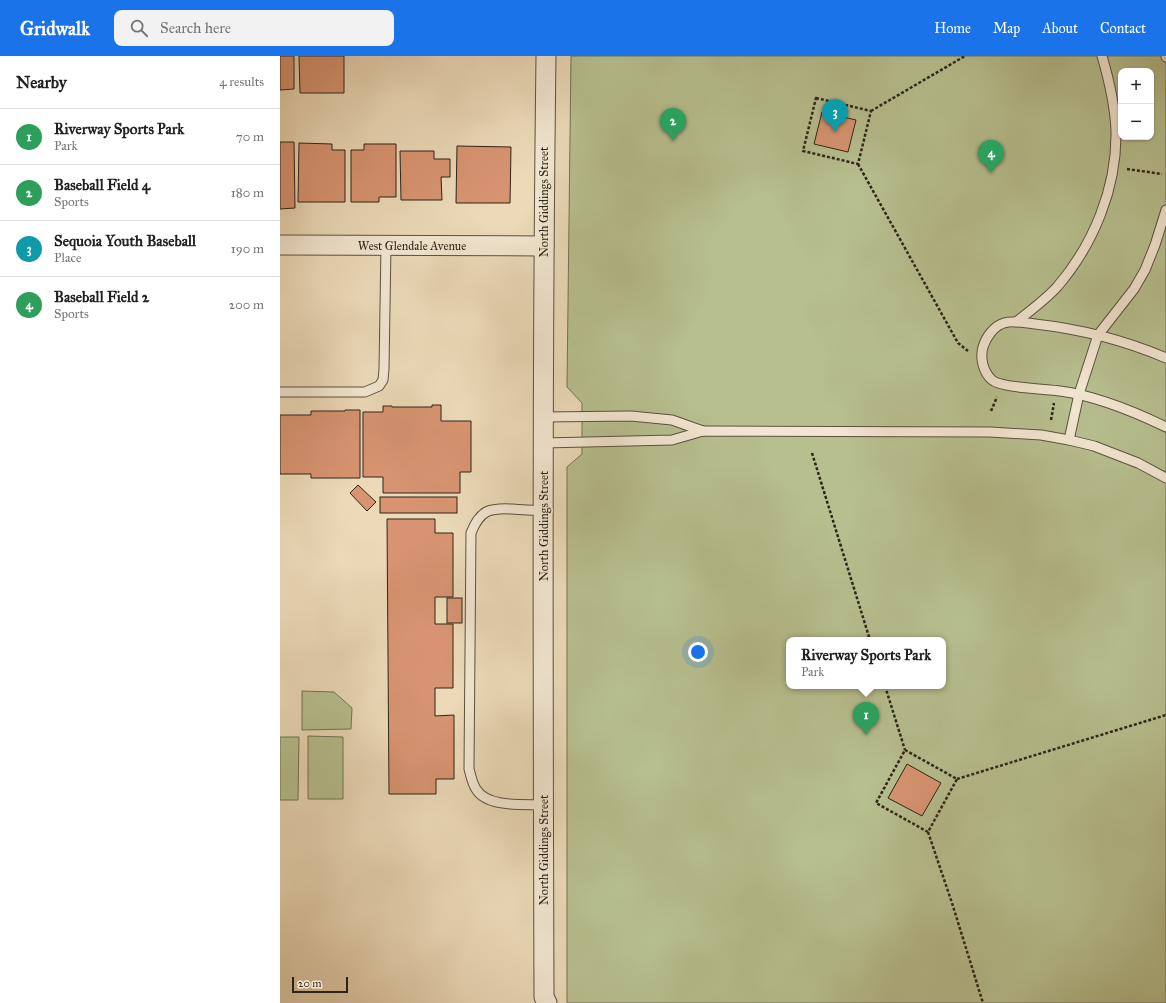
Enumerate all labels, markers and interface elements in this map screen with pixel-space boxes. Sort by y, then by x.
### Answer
search box [114,10,394,46]
text: Gridwalk [20,17,90,40]
icon: search [128,17,150,39]
text: Search here [160,19,231,37]
text: Home [934,20,971,37]
text: Map [993,20,1020,37]
text: About [1042,20,1078,37]
text: Contact [1100,20,1146,37]
map controls [1118,68,1154,140]
button: + [1118,68,1154,104]
text: Nearby [16,72,67,93]
text: 4 results [219,74,264,90]
pin: 3 [822,99,848,132]
button: − [1118,104,1154,140]
pin: 2 [660,108,686,141]
text: Riverway Sports Park [54,120,184,138]
text: 1 [26,129,32,145]
text: 70 m [236,129,264,145]
text: Park [54,138,78,154]
pin: 4 [978,140,1004,173]
street label: North Giddings Street [537,146,552,257]
text: Baseball Field 4 [54,176,150,194]
text: 2 [26,185,32,201]
text: 180 m [231,185,264,201]
text: Sports [54,194,89,210]
text: Sequoia Youth Baseball [54,232,196,250]
street label: West Glendale Avenue [358,239,466,253]
text: 3 [26,241,32,257]
text: 190 m [231,241,264,257]
text: Place [54,250,81,266]
text: Baseball Field 2 [54,288,149,306]
text: 4 [25,297,33,313]
text: 200 m [229,297,264,313]
text: Sports [54,306,89,322]
street label: North Giddings Street [537,470,552,581]
popup [786,637,946,689]
your location [688,642,708,662]
text: Riverway Sports Park [801,646,931,664]
text: Park [801,664,824,680]
pin: 1 [853,702,879,735]
street label: North Giddings Street [537,794,552,905]
scale bar [292,975,348,994]
text: 20 m [298,977,321,990]

